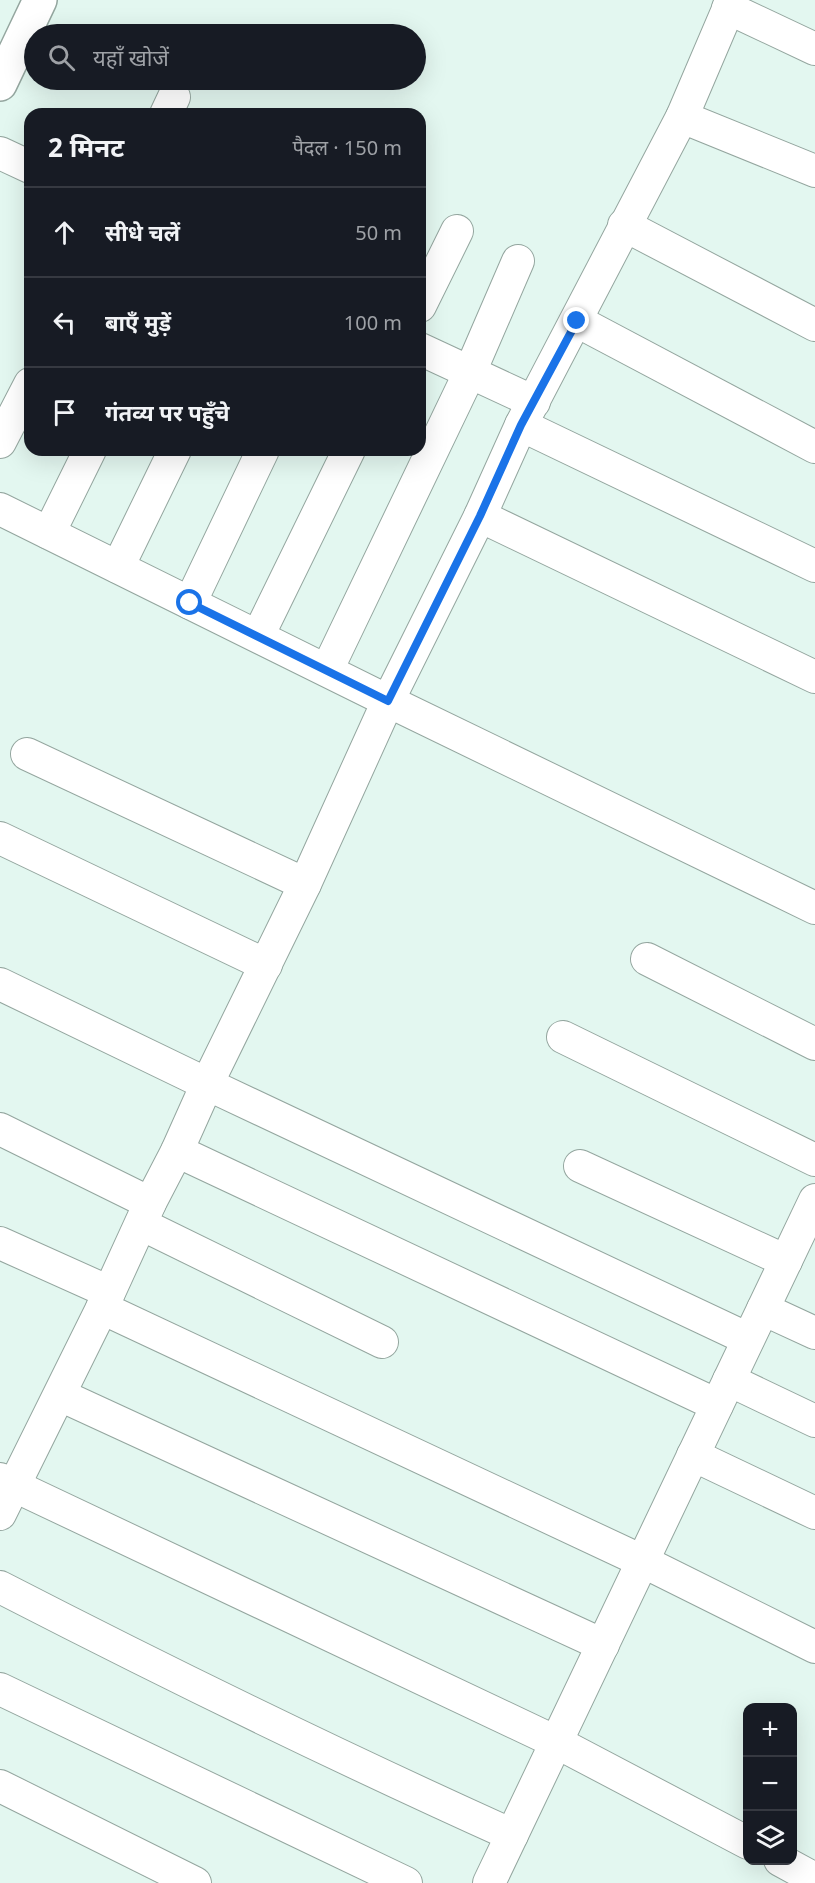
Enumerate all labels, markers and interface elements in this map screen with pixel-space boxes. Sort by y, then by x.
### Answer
search box [24,24,426,90]
icon: search [45,41,78,74]
text: यहाँ खोजें [93,42,169,72]
text: 2 मिनट [48,129,124,165]
text: पैदल · 150 m [292,134,402,161]
icon: ahead [48,216,81,249]
text: सीधे चलें [105,217,180,247]
text: 50 m [355,219,402,246]
icon: left [48,306,81,339]
text: बाएँ मुड़ें [105,307,171,337]
route end [563,307,589,333]
text: 100 m [344,309,402,336]
icon: arrive [48,396,81,429]
text: गंतव्य पर पहुँचे [105,397,230,427]
route start [176,589,202,615]
map controls [743,1703,797,1865]
button: + [743,1703,797,1757]
button: − [743,1757,797,1811]
button: layers [743,1811,797,1865]

